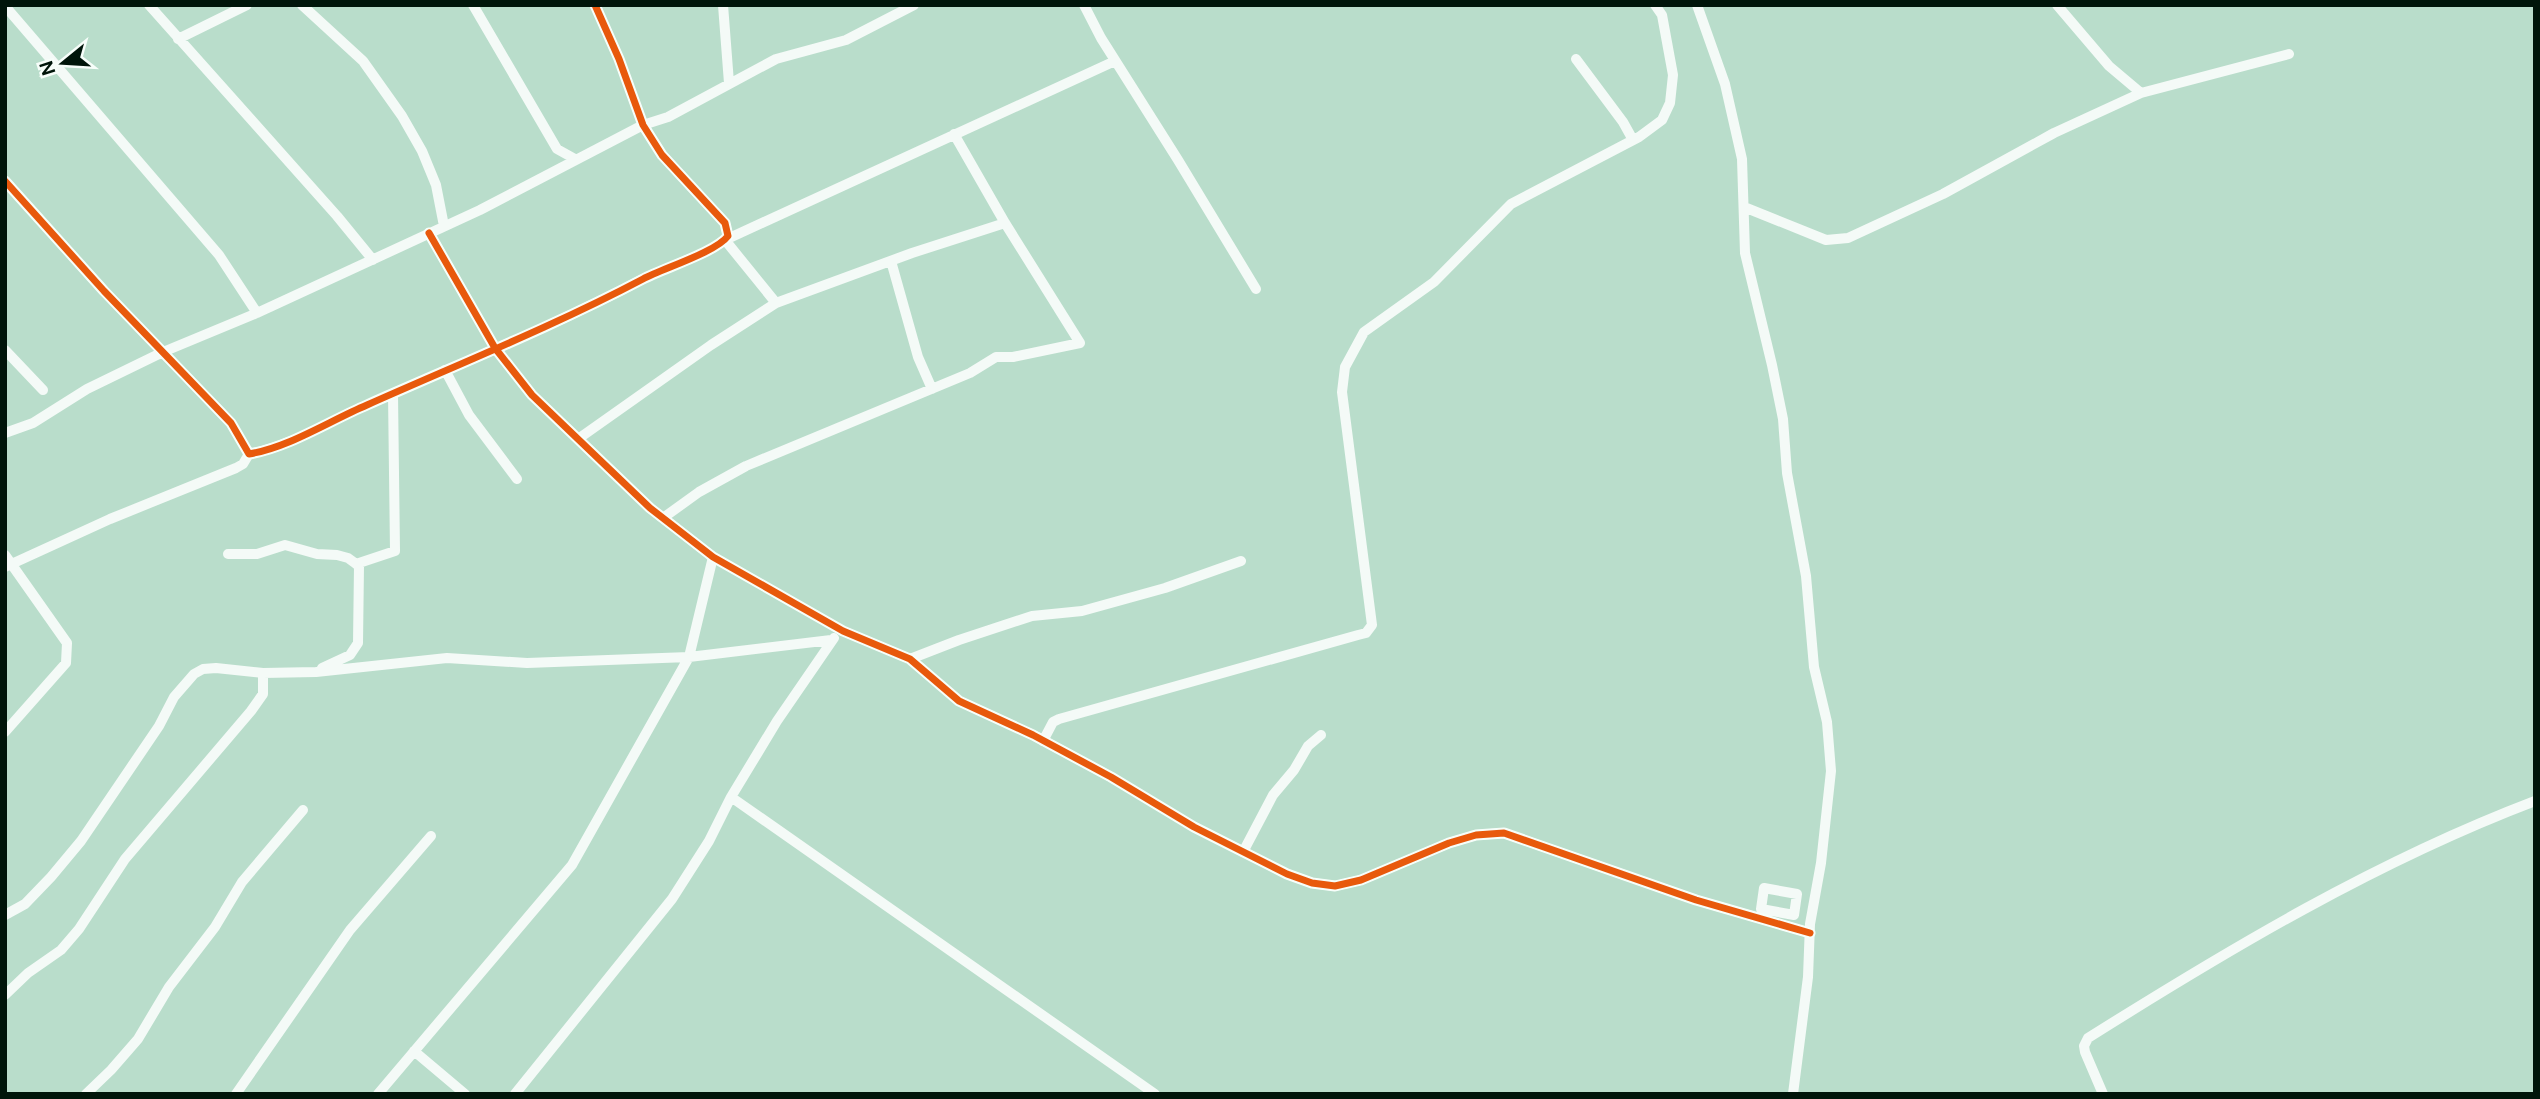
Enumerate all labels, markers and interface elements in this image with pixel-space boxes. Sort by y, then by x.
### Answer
north arrow [28,28,98,98]
text: N [33,58,61,79]

